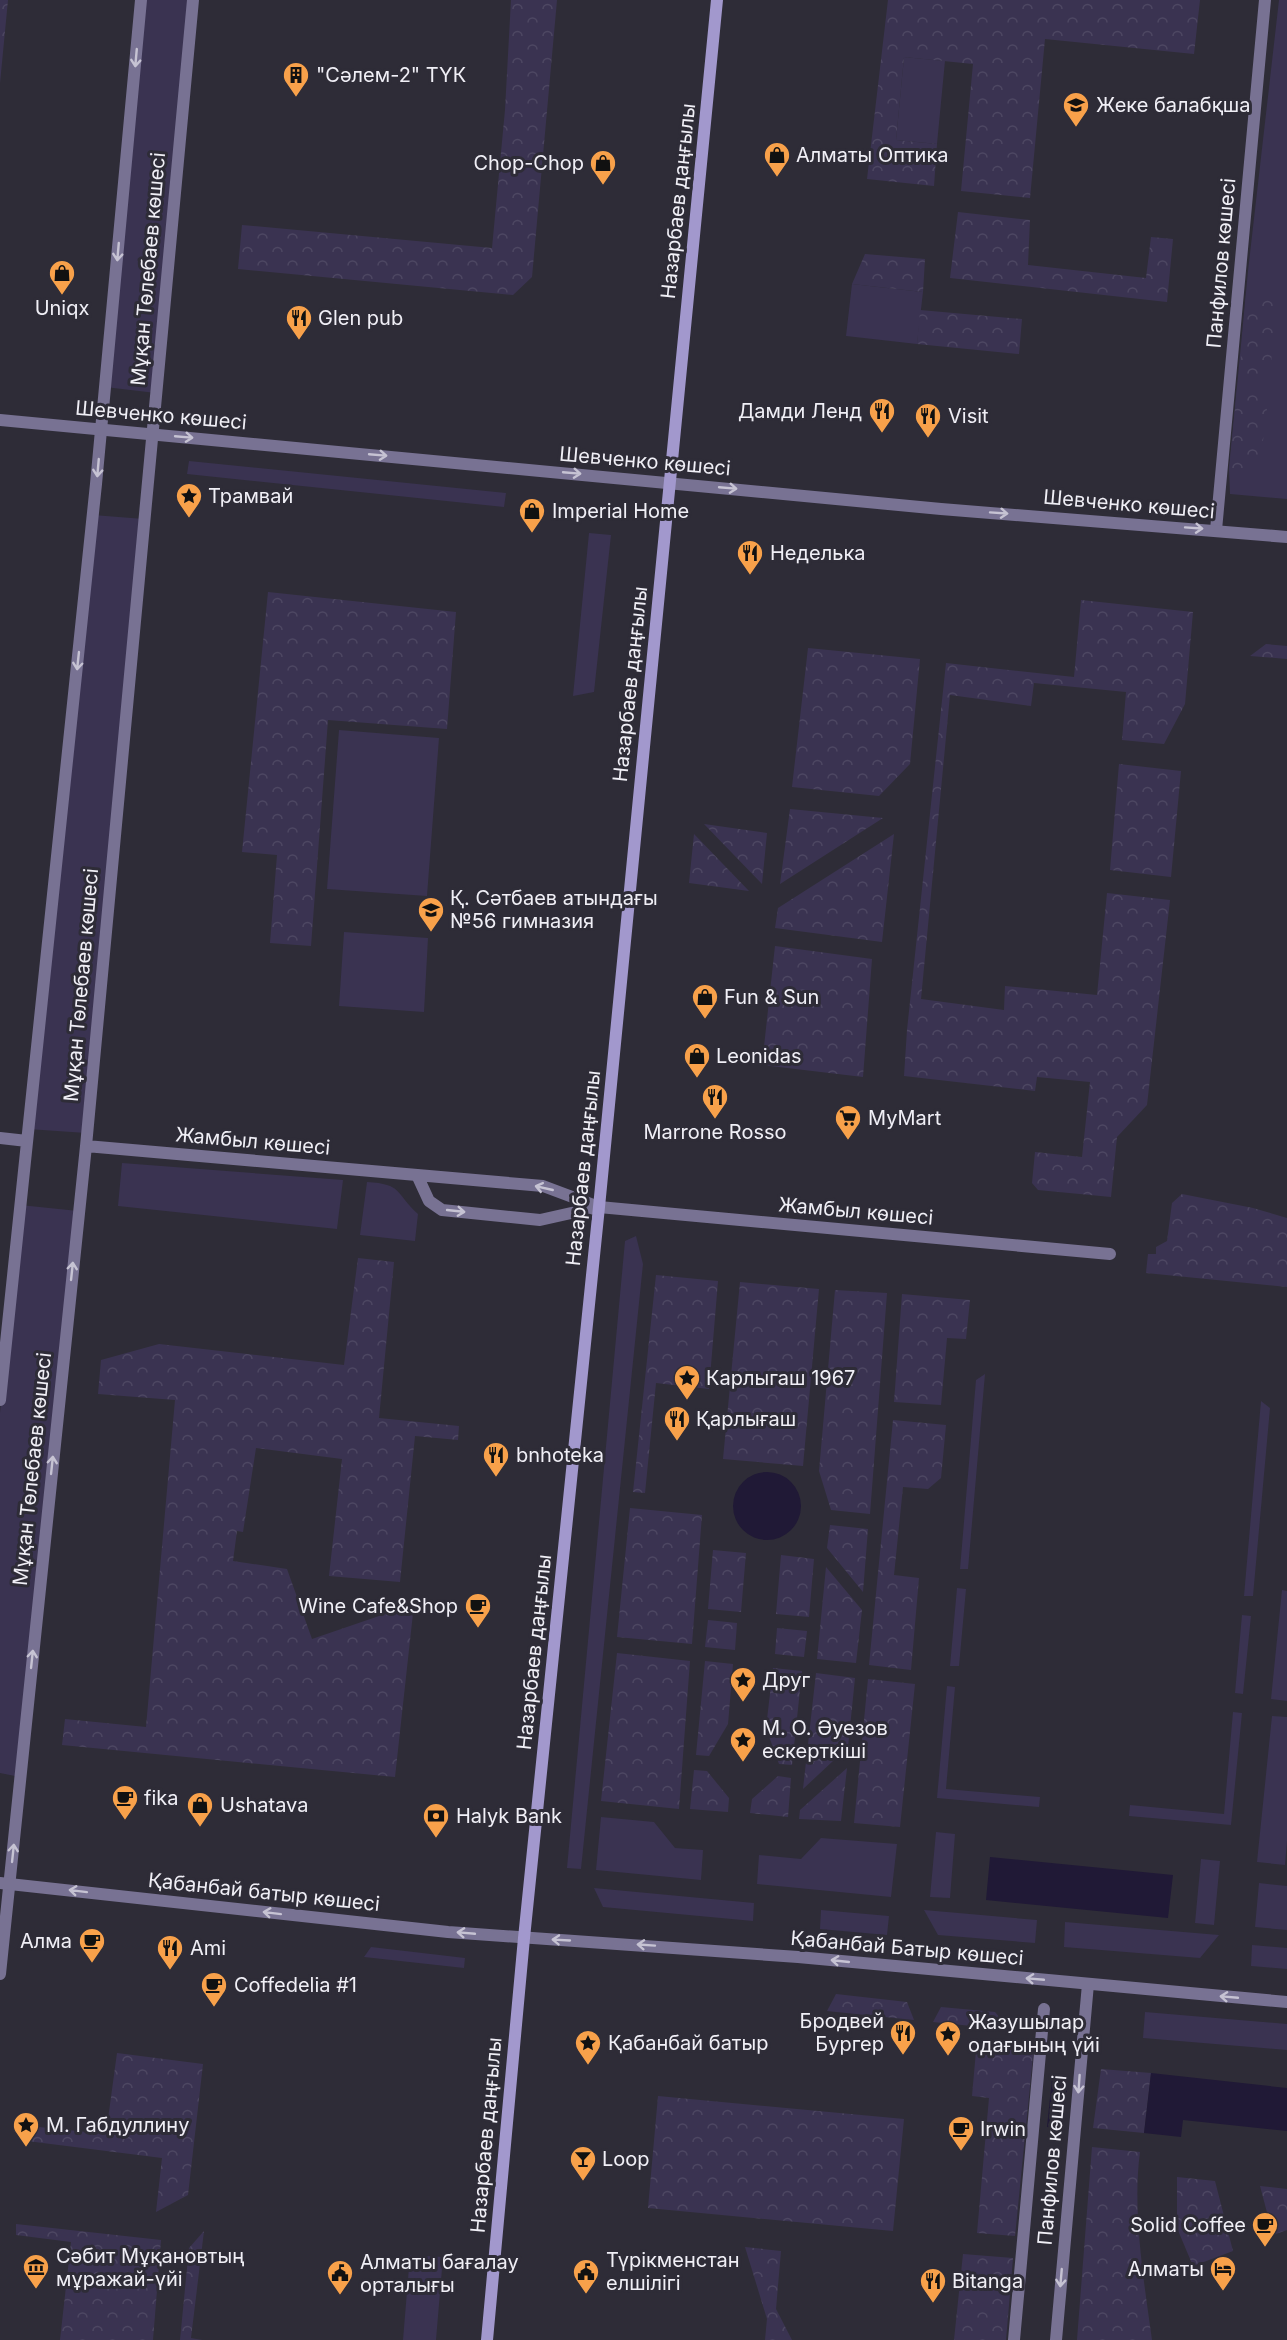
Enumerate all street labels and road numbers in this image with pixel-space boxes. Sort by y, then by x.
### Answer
street label: Назарбаев даңғылы [656,102,700,300]
street label: Мұқан Төлебаев көшесі [126,151,170,387]
street label: Панфилов көшесі [1202,177,1240,349]
street label: Шевченко көшесі [74,396,248,434]
street label: Шевченко көшесі [558,442,732,480]
street label: Шевченко көшесі [1042,485,1216,523]
street label: Назарбаев даңғылы [608,585,652,783]
street label: Мұқан Төлебаев көшесі [59,867,103,1103]
street label: Назарбаев даңғылы [561,1069,605,1267]
street label: Жамбыл көшесі [175,1122,331,1160]
street label: Жамбыл көшесі [778,1192,934,1230]
street label: Мұқан Төлебаев көшесі [8,1351,56,1587]
street label: Назарбаев даңғылы [512,1553,556,1751]
street label: Қабанбай батыр көшесі [147,1868,381,1916]
street label: Қабанбай Батыр көшесі [789,1926,1025,1970]
street label: Назарбаев даңғылы [465,2036,507,2234]
street label: Панфилов көшесі [1033,2074,1071,2246]

